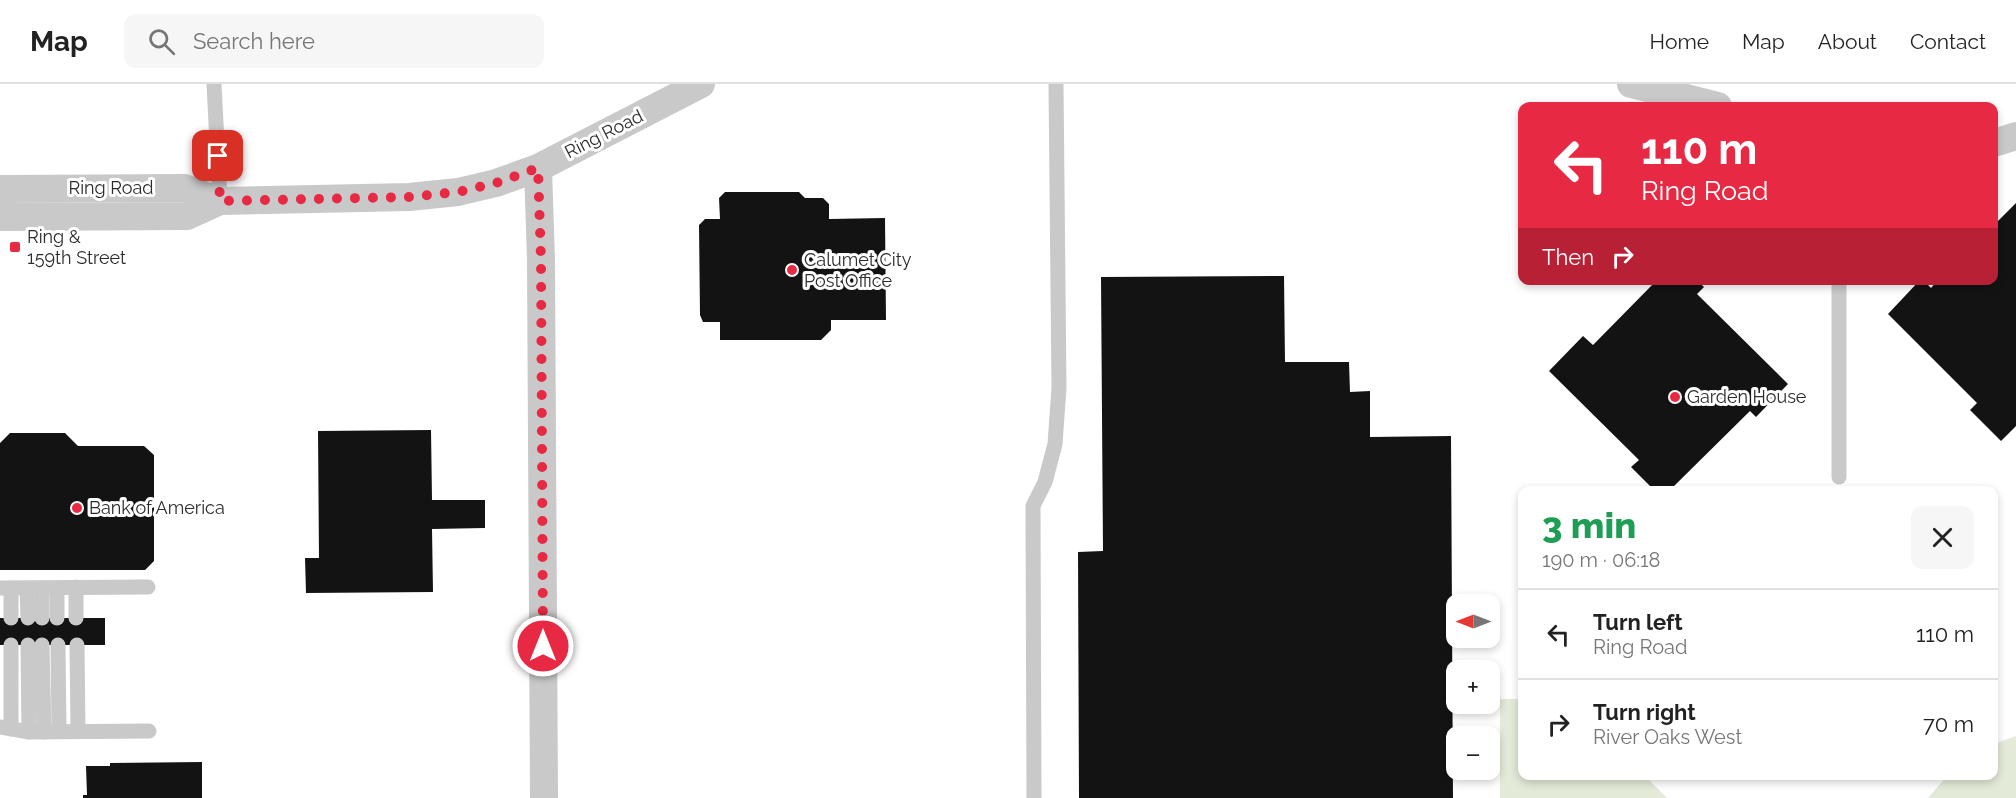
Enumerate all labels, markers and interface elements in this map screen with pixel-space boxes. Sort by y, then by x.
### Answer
search box [124,14,544,68]
text: Map [30,25,88,58]
icon: search [145,25,178,58]
text: Search here [193,28,315,54]
text: Home [1650,29,1709,54]
text: Map [1742,29,1785,54]
text: About [1818,29,1877,54]
text: Contact [1910,29,1986,54]
street label: Ring Road [561,105,646,162]
text: 110 m [1641,125,1757,174]
icon: left [1542,126,1620,204]
pin [192,130,243,181]
icon: arrive [201,139,234,172]
text: Ring Road [1641,175,1768,206]
street label: Ring Road [69,177,153,198]
place label: Ring & 159th Street [27,226,126,268]
marker: Ring & 159th Street [8,240,22,254]
icon: right [1606,240,1639,273]
text: Then [1542,244,1594,270]
place label: Calumet City Post Office [804,249,912,291]
marker: Calumet City Post Office [785,263,799,277]
place label: Garden House [1687,386,1807,407]
marker: Garden House [1668,390,1682,404]
place label: Bank of America [89,497,225,518]
marker: Bank of America [70,501,84,515]
text: 3 min [1542,504,1636,546]
button: close [1911,506,1974,569]
text: 190 m · 06:18 [1542,548,1660,572]
north arrow [1446,594,1500,648]
map controls [1446,594,1500,780]
text: Turn left [1593,609,1683,635]
position arrow [511,614,575,678]
icon: left [1542,618,1575,651]
text: 110 m [1916,621,1974,647]
text: Ring Road [1593,635,1687,659]
button: + [1446,660,1500,714]
text: Turn right [1593,699,1696,725]
icon: right [1542,708,1575,741]
text: 70 m [1923,711,1974,737]
text: River Oaks West [1593,725,1742,749]
button: − [1446,726,1500,780]

